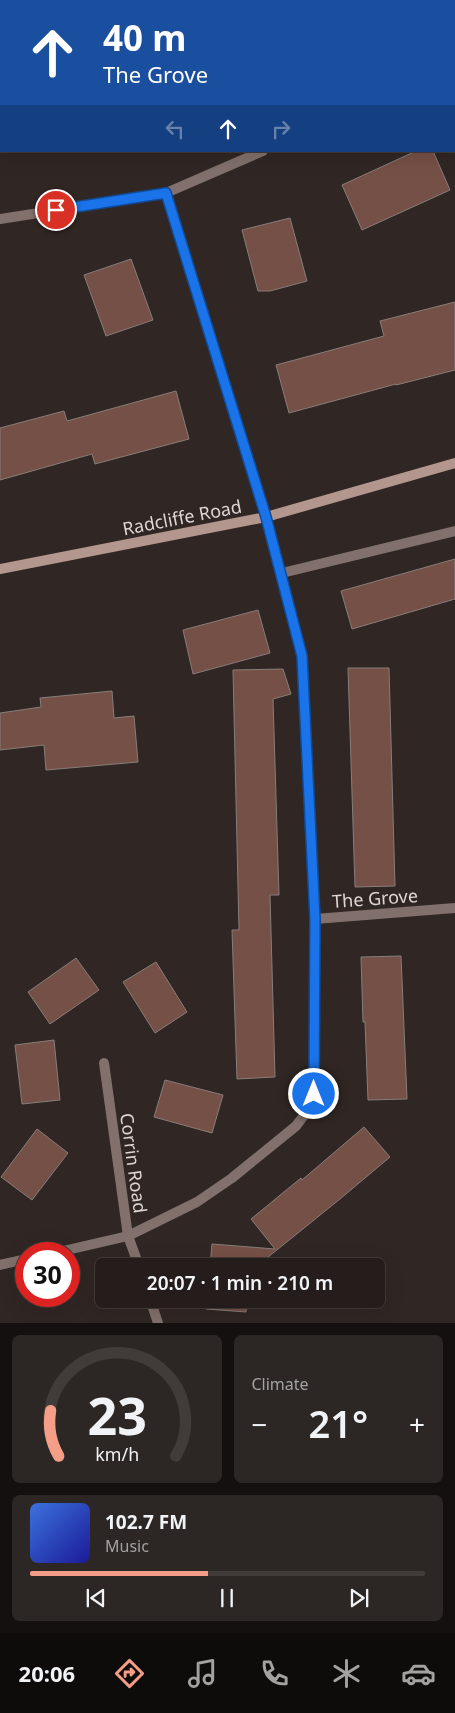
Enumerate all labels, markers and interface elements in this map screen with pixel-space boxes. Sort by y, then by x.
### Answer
text: 40 m [103,14,186,61]
icon: ahead [20,20,85,85]
text: The Grove [103,59,208,89]
icon: left [161,115,189,143]
icon: ahead [214,115,242,143]
icon: right [267,115,295,143]
pin [35,189,77,231]
icon: arrive [42,196,70,224]
street label: Radcliffe Road [120,494,244,540]
street label: The Grove [331,883,419,913]
position arrow [287,1067,339,1119]
street label: Corrin Road [115,1111,153,1215]
speed limit sign: 30 [15,1242,80,1307]
text: 20:07 · 1 min · 210 m [147,1270,333,1296]
text: Climate [252,1373,309,1395]
text: 23 [87,1379,147,1450]
text: 21° [308,1397,368,1449]
text: − [252,1405,268,1443]
text: + [409,1405,425,1443]
text: km/h [95,1442,139,1466]
text: 102.7 FM [105,1509,187,1535]
text: Music [105,1535,149,1557]
icon: previous [82,1584,110,1612]
icon: pause [213,1584,241,1612]
icon: next [345,1584,373,1612]
icon: directions [112,1656,147,1691]
icon: music [185,1656,220,1691]
icon: phone [257,1656,292,1691]
icon: climate [329,1656,364,1691]
icon: car [401,1656,436,1691]
text: 20:06 [19,1658,75,1688]

